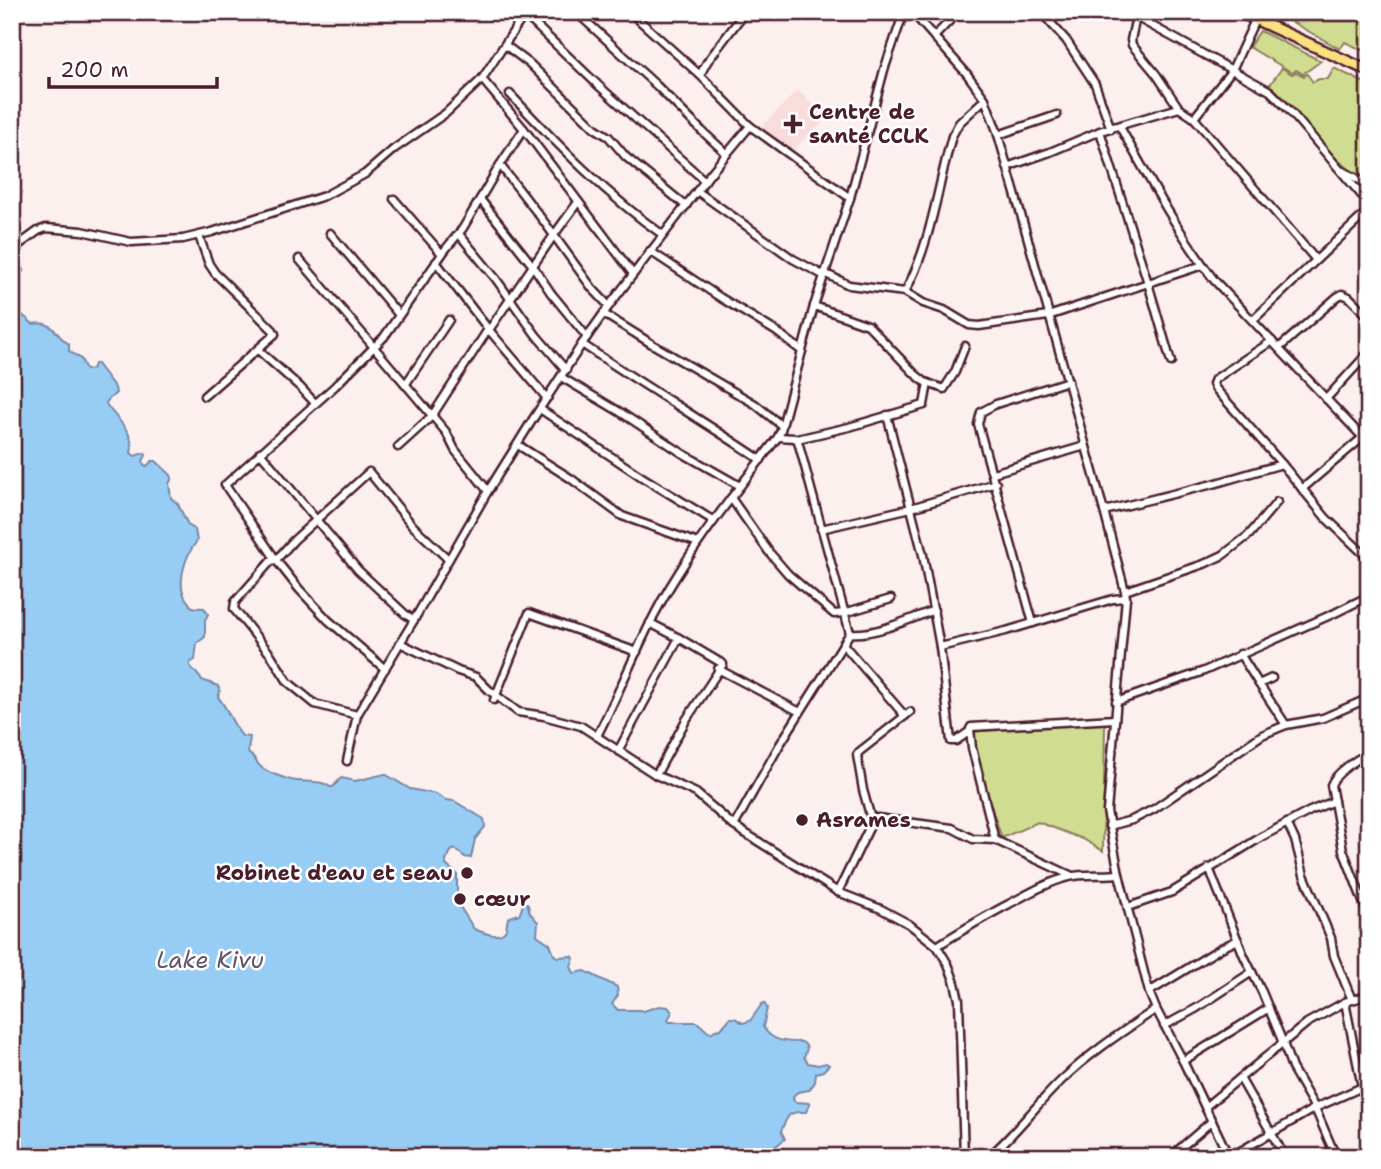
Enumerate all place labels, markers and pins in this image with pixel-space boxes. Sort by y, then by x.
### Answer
place label: Centre de santé CCLK [809,98,929,150]
marker: Centre de santé CCLK [783,114,803,134]
place label: Asrames [816,806,911,834]
marker: Asrames [794,812,810,828]
place label: Robinet d'eau et seau [216,859,453,887]
marker: Robinet d'eau et seau [459,865,475,881]
place label: cœur [474,885,531,913]
marker: cœur [452,891,468,907]

